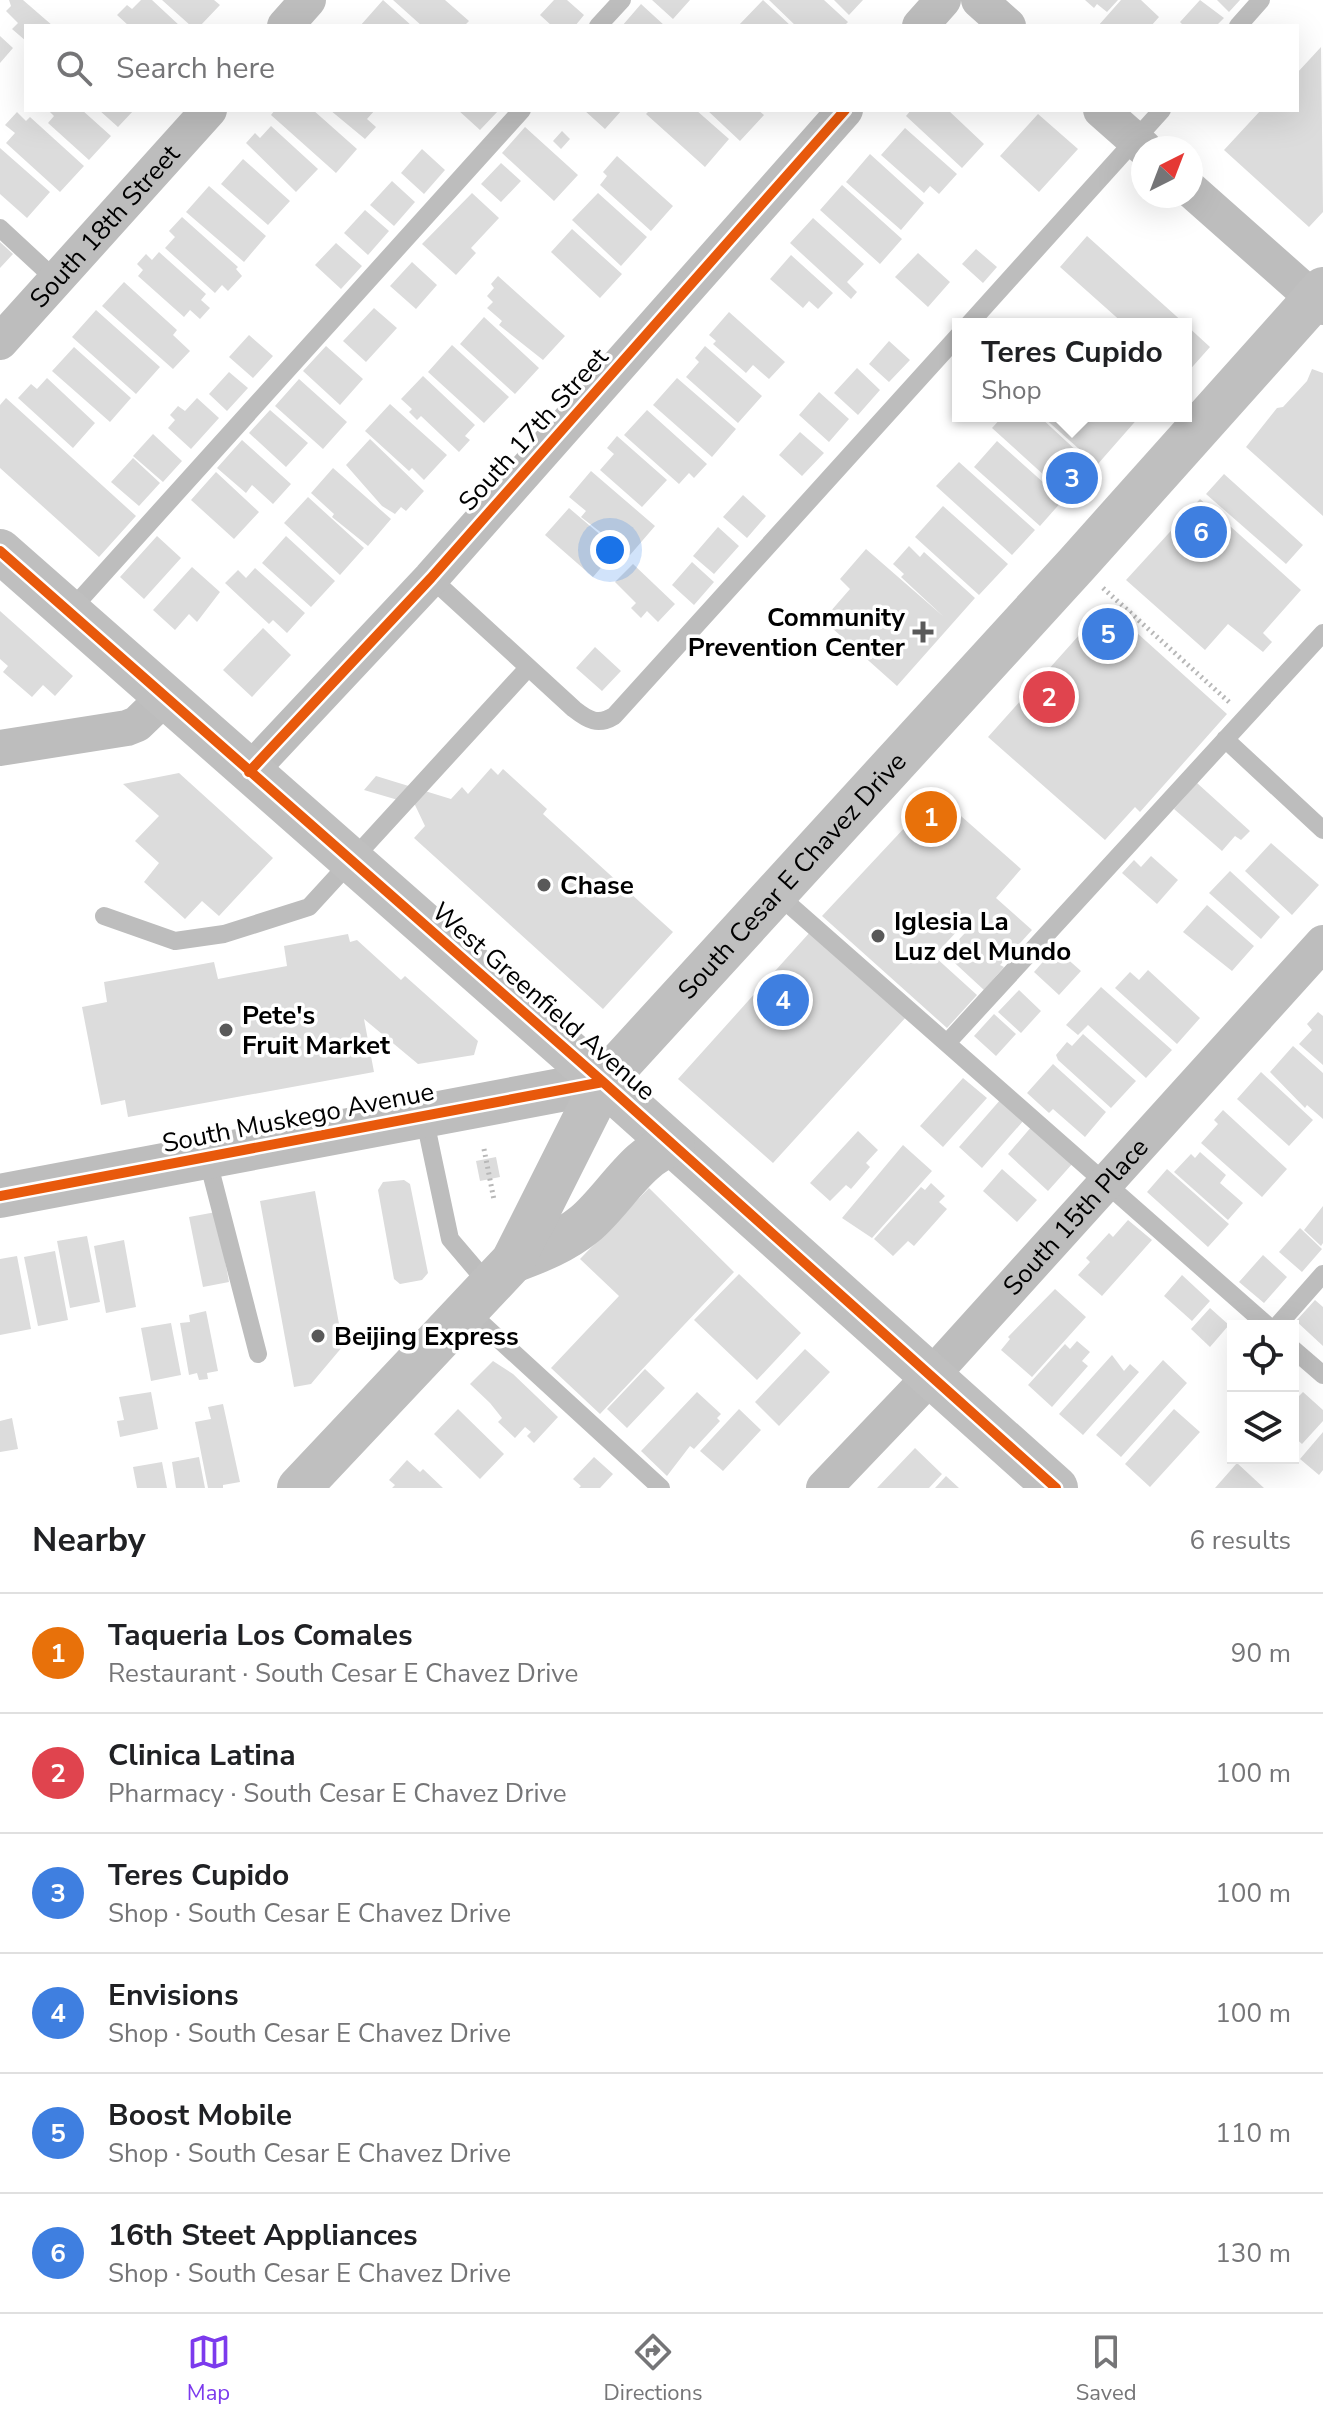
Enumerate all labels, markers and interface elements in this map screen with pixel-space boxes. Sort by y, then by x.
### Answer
search box [24,24,1299,112]
icon: search [52,46,96,90]
text: Search here [116,48,275,89]
north arrow [1131,136,1203,208]
street label: South 18th Street [22,137,188,316]
popup [952,318,1192,422]
text: Teres Cupido [981,332,1163,373]
street label: South 17th Street [451,340,617,518]
text: Shop [981,373,1042,408]
pin: 3 [1046,448,1098,508]
pin: 6 [1175,502,1227,562]
your location [590,530,630,570]
place label: Community Prevention Center [688,600,906,665]
pin: 5 [1082,604,1134,664]
marker: Community Prevention Center [912,621,934,643]
pin: 2 [1023,667,1075,727]
street label: South Cesar E Chavez Drive [670,745,914,1007]
pin: 1 [905,787,957,847]
place label: Chase [560,868,634,903]
marker: Chase [535,876,553,894]
street label: West Greenfield Avenue [424,894,663,1108]
place label: Iglesia La Luz del Mundo [894,904,1071,969]
marker: Iglesia La Luz del Mundo [869,927,887,945]
pin: 4 [757,970,809,1030]
place label: Pete's Fruit Market [242,998,391,1063]
marker: Pete's Fruit Market [217,1021,235,1039]
street label: South Muskego Avenue [159,1074,437,1161]
street label: South 15th Place [995,1131,1156,1303]
place label: Beijing Express [334,1319,519,1354]
map controls [1227,1320,1299,1464]
button: locate [1227,1320,1299,1392]
marker: Beijing Express [309,1327,327,1345]
button: layers [1227,1392,1299,1464]
text: Nearby [32,1517,146,1563]
text: 6 results [1190,1523,1291,1558]
text: Taqueria Los Comales [108,1615,413,1656]
text: 1 [50,1636,66,1671]
text: 90 m [1231,1636,1291,1671]
text: Restaurant · South Cesar E Chavez Drive [108,1656,578,1691]
text: Clinica Latina [108,1735,296,1776]
text: 2 [50,1756,66,1791]
text: 100 m [1215,1756,1291,1791]
text: Pharmacy · South Cesar E Chavez Drive [108,1776,567,1811]
text: Teres Cupido [108,1855,289,1896]
text: 3 [50,1876,66,1911]
text: 100 m [1215,1876,1291,1911]
text: Shop · South Cesar E Chavez Drive [108,1896,511,1931]
text: Envisions [108,1975,239,2016]
text: 4 [50,1996,66,2031]
text: 100 m [1215,1996,1291,2031]
text: Shop · South Cesar E Chavez Drive [108,2016,511,2051]
text: Boost Mobile [108,2095,292,2136]
text: 5 [50,2116,66,2151]
text: 110 m [1215,2116,1291,2151]
text: Shop · South Cesar E Chavez Drive [108,2136,511,2171]
text: 16th Steet Appliances [108,2215,418,2256]
text: 6 [50,2236,66,2271]
text: 130 m [1215,2236,1291,2271]
text: Shop · South Cesar E Chavez Drive [108,2256,511,2291]
tab: Map [187,2330,231,2408]
tab: Directions [604,2330,703,2408]
tab: Saved [1076,2330,1136,2408]

